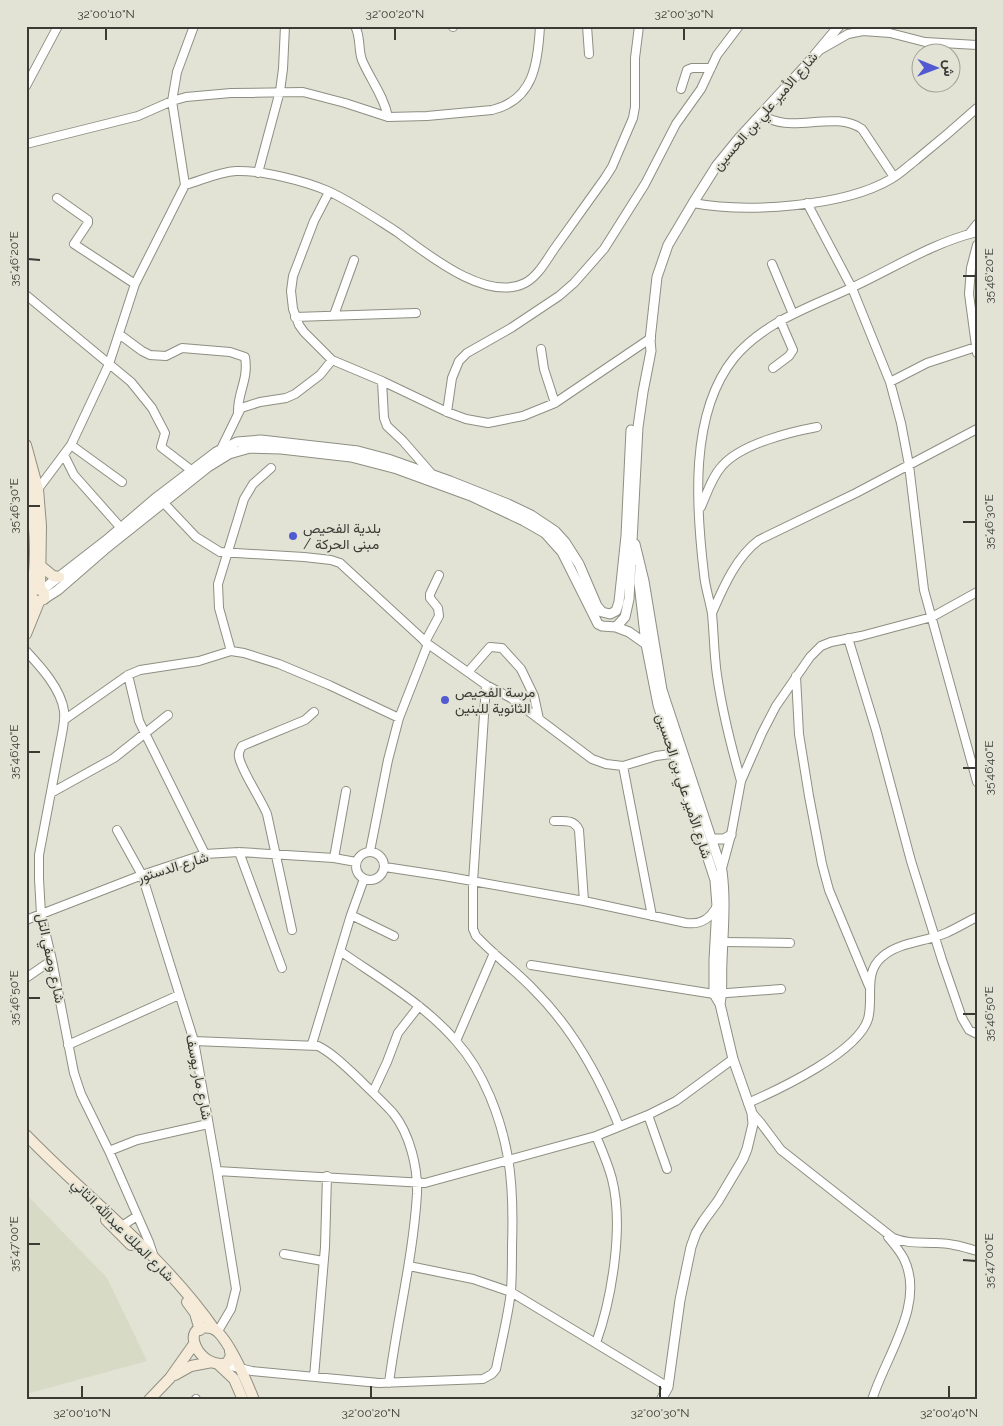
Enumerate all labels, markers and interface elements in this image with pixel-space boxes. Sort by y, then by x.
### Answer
text: 32°00'10"N [77,7,135,21]
text: 32°00'20"N [366,7,424,21]
text: 32°00'30"N [655,7,713,21]
north arrow [910,42,960,92]
street label: شارع الأمير علي بن الحسين [709,49,824,176]
text: ش [940,60,957,77]
text: 35°46'20"E [7,231,21,287]
text: 35°46'20"E [982,248,996,304]
text: 35°46'30"E [7,478,21,534]
text: 35°46'30"E [982,494,996,550]
place label: بلدية الفحيص / مبنى الحركة [303,520,381,553]
marker: بلدية الفحيص / مبنى الحركة [287,530,299,542]
place label: مرسة الفحيص الثانوية للبنين [455,684,535,717]
marker: مرسة الفحيص الثانوية للبنين [439,694,451,706]
street label: شارع الأمير علي بن الحسين [649,712,715,862]
text: 35°46'40"E [7,724,21,780]
text: 35°46'40"E [982,740,996,796]
street label: شارع الدستور [135,849,211,889]
street label: شارع وصفي التل [30,912,68,1005]
text: 35°46'50"E [7,970,21,1026]
text: 35°46'50"E [982,986,996,1042]
street label: شارع مار يوسف [180,1033,215,1122]
street label: شارع الملك عبدالله الثاني [66,1176,177,1287]
text: 35°47'00"E [7,1216,21,1272]
text: 35°47'00"E [982,1233,996,1289]
text: 32°00'10"N [53,1406,111,1420]
text: 32°00'20"N [342,1406,400,1420]
text: 32°00'30"N [631,1406,689,1420]
text: 32°00'40"N [920,1406,978,1420]

